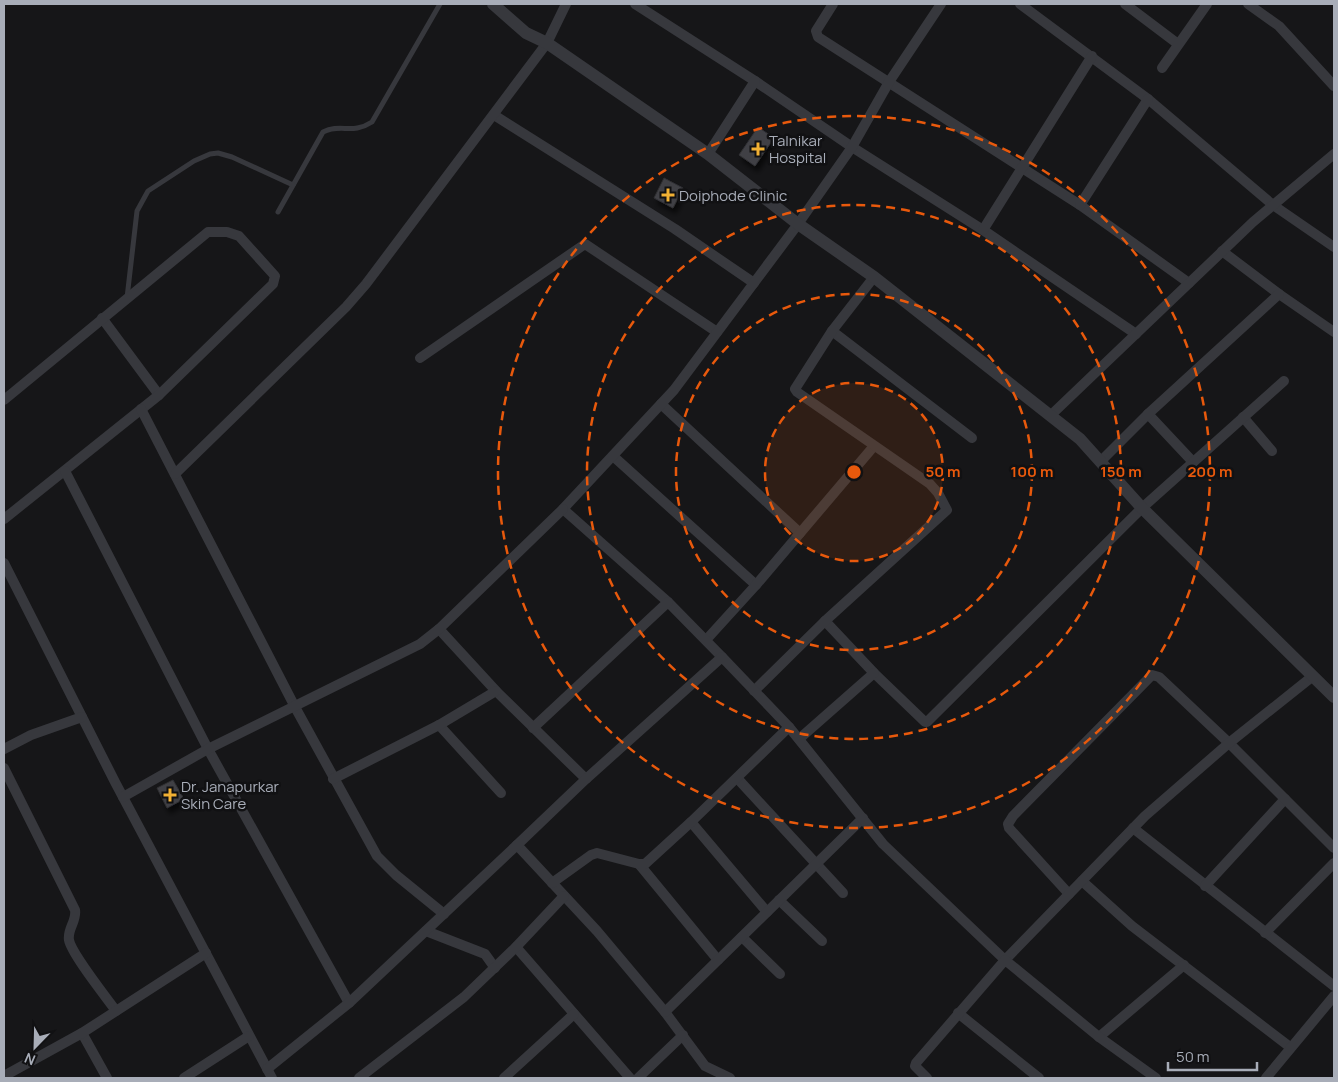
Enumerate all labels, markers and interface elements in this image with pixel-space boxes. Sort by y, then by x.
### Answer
place label: Talnikar Hospital [769,130,826,168]
marker: Talnikar Hospital [751,142,765,156]
place label: Doiphode Clinic [679,185,787,206]
marker: Doiphode Clinic [661,188,675,202]
text: 50 m [925,461,961,482]
text: 100 m [1011,461,1053,482]
text: 150 m [1100,461,1142,482]
text: 200 m [1187,461,1233,482]
centre of rings [845,463,863,481]
place label: Dr. Janapurkar Skin Care [181,776,280,814]
marker: Dr. Janapurkar Skin Care [163,788,177,802]
north arrow [10,1022,60,1072]
scale bar [1168,1040,1257,1072]
text: 50 m [1176,1046,1210,1067]
text: N [21,1049,38,1070]

